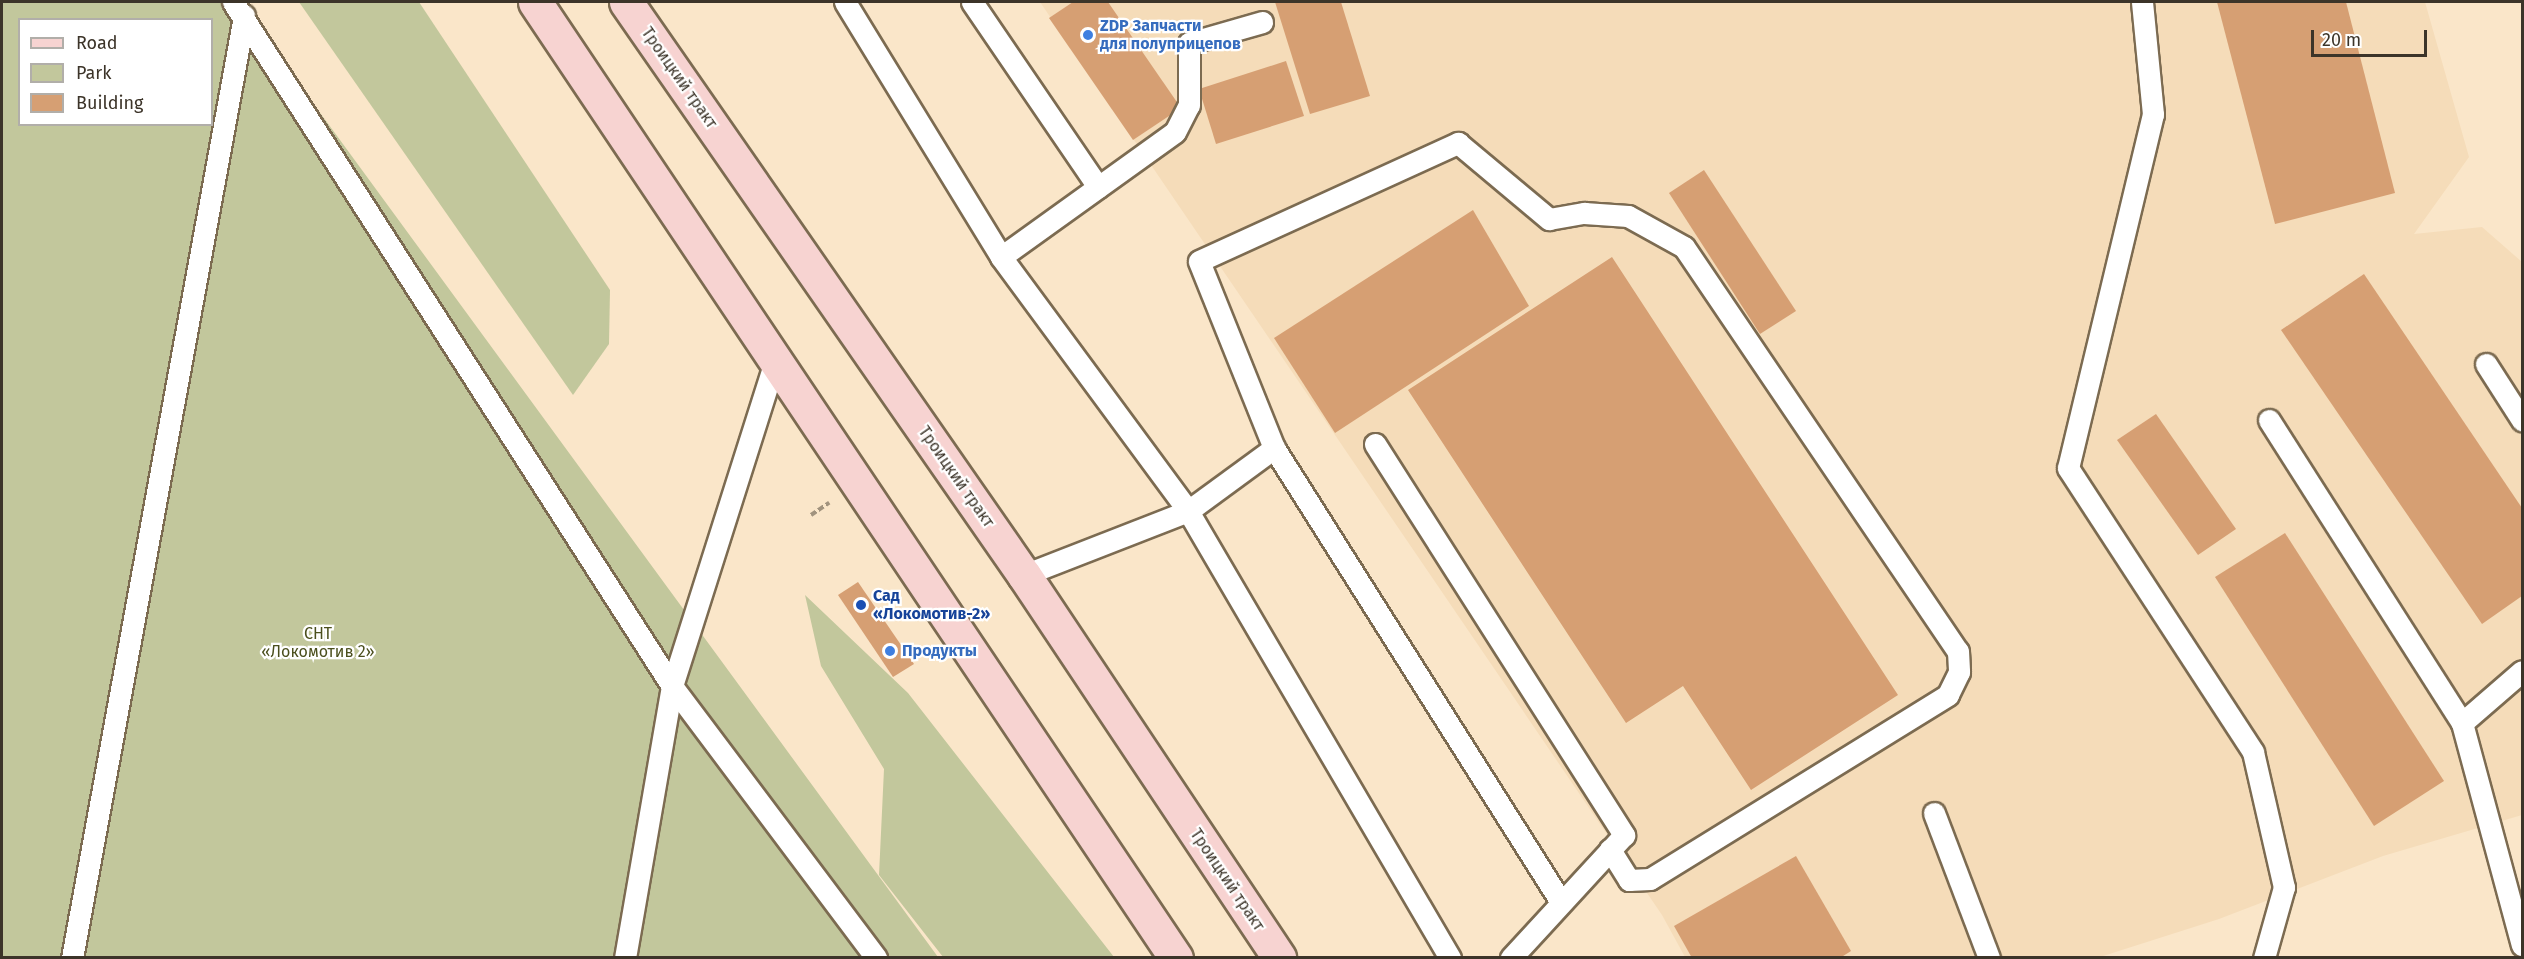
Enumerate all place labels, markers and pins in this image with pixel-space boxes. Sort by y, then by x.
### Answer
place label: ZDP Запчасти для полуприцепов [1100,16,1241,54]
marker: ZDP Запчасти для полуприцепов [1081,28,1095,42]
place label: Сад «Локомотив-2» [873,586,990,624]
marker: Сад «Локомотив-2» [854,598,868,612]
place label: Продукты [902,641,977,661]
marker: Продукты [883,644,897,658]

